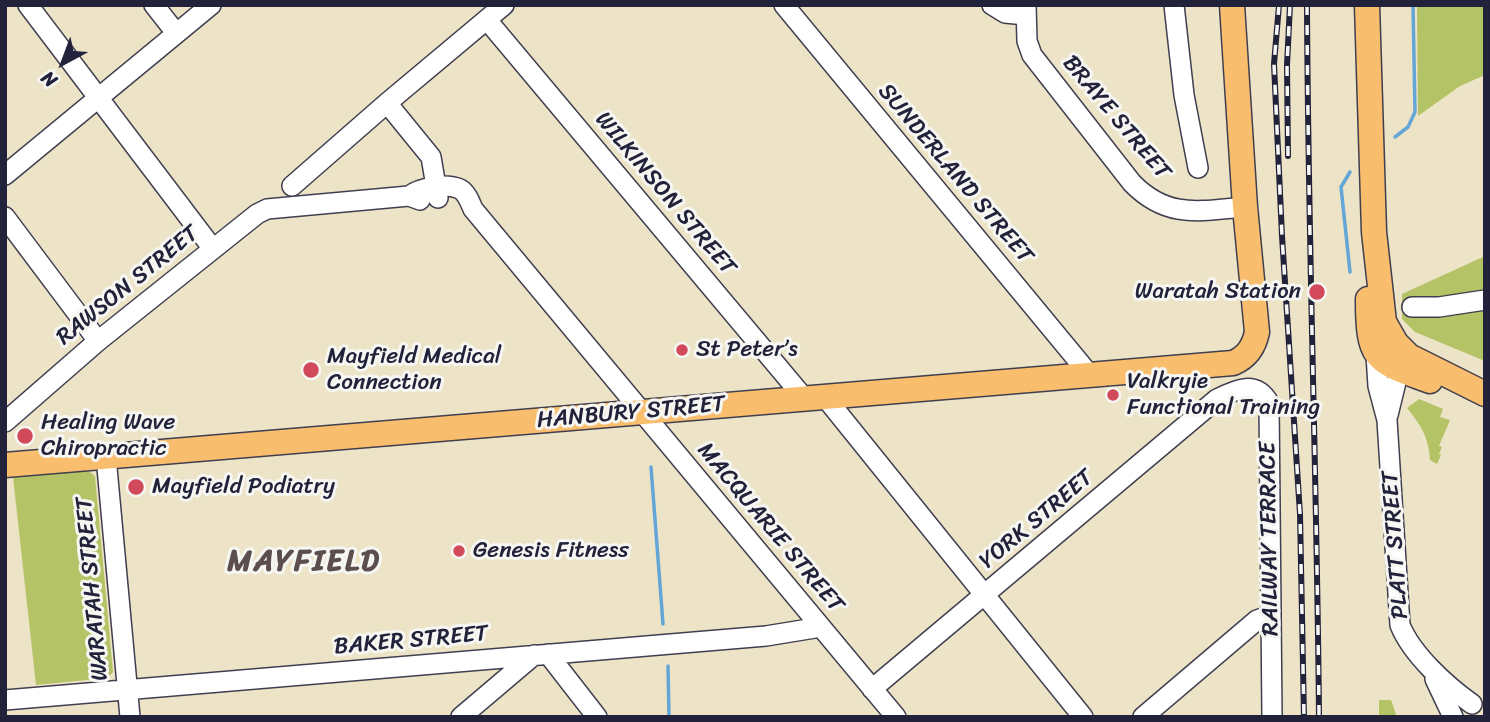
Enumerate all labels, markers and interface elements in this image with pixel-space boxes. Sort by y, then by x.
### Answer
north arrow [28,28,98,98]
street label: BRAYE STREET [1056,50,1176,186]
text: N [33,62,65,96]
street label: SUNDERLAND STREET [872,78,1038,270]
street label: WILKINSON STREET [589,107,741,281]
street label: RAWSON STREET [51,220,205,352]
place label: Waratah Station [1135,278,1301,306]
marker: Waratah Station [1307,282,1327,302]
place label: St Peter’s [696,336,798,364]
marker: St Peter’s [674,342,690,358]
place label: Mayfield Medical Connection [327,343,501,397]
marker: Mayfield Medical Connection [301,360,321,380]
place label: Valkryie Functional Training [1127,368,1320,422]
marker: Valkryie Functional Training [1105,387,1121,403]
street label: HANBURY STREET [536,391,726,435]
place label: Healing Wave Chiropractic [41,409,175,463]
marker: Healing Wave Chiropractic [15,426,35,446]
street label: MACQUARIE STREET [691,437,849,619]
street label: RAILWAY TERRACE [1255,442,1285,636]
street label: YORK STREET [974,464,1100,576]
street label: PLATT STREET [1377,470,1415,620]
place label: Mayfield Podiatry [152,473,335,501]
marker: Mayfield Podiatry [126,477,146,497]
street label: WARATAH STREET [71,496,115,682]
place label: Genesis Fitness [473,537,629,565]
marker: Genesis Fitness [451,543,467,559]
district label: MAYFIELD [230,544,378,580]
street label: BAKER STREET [333,621,489,661]

